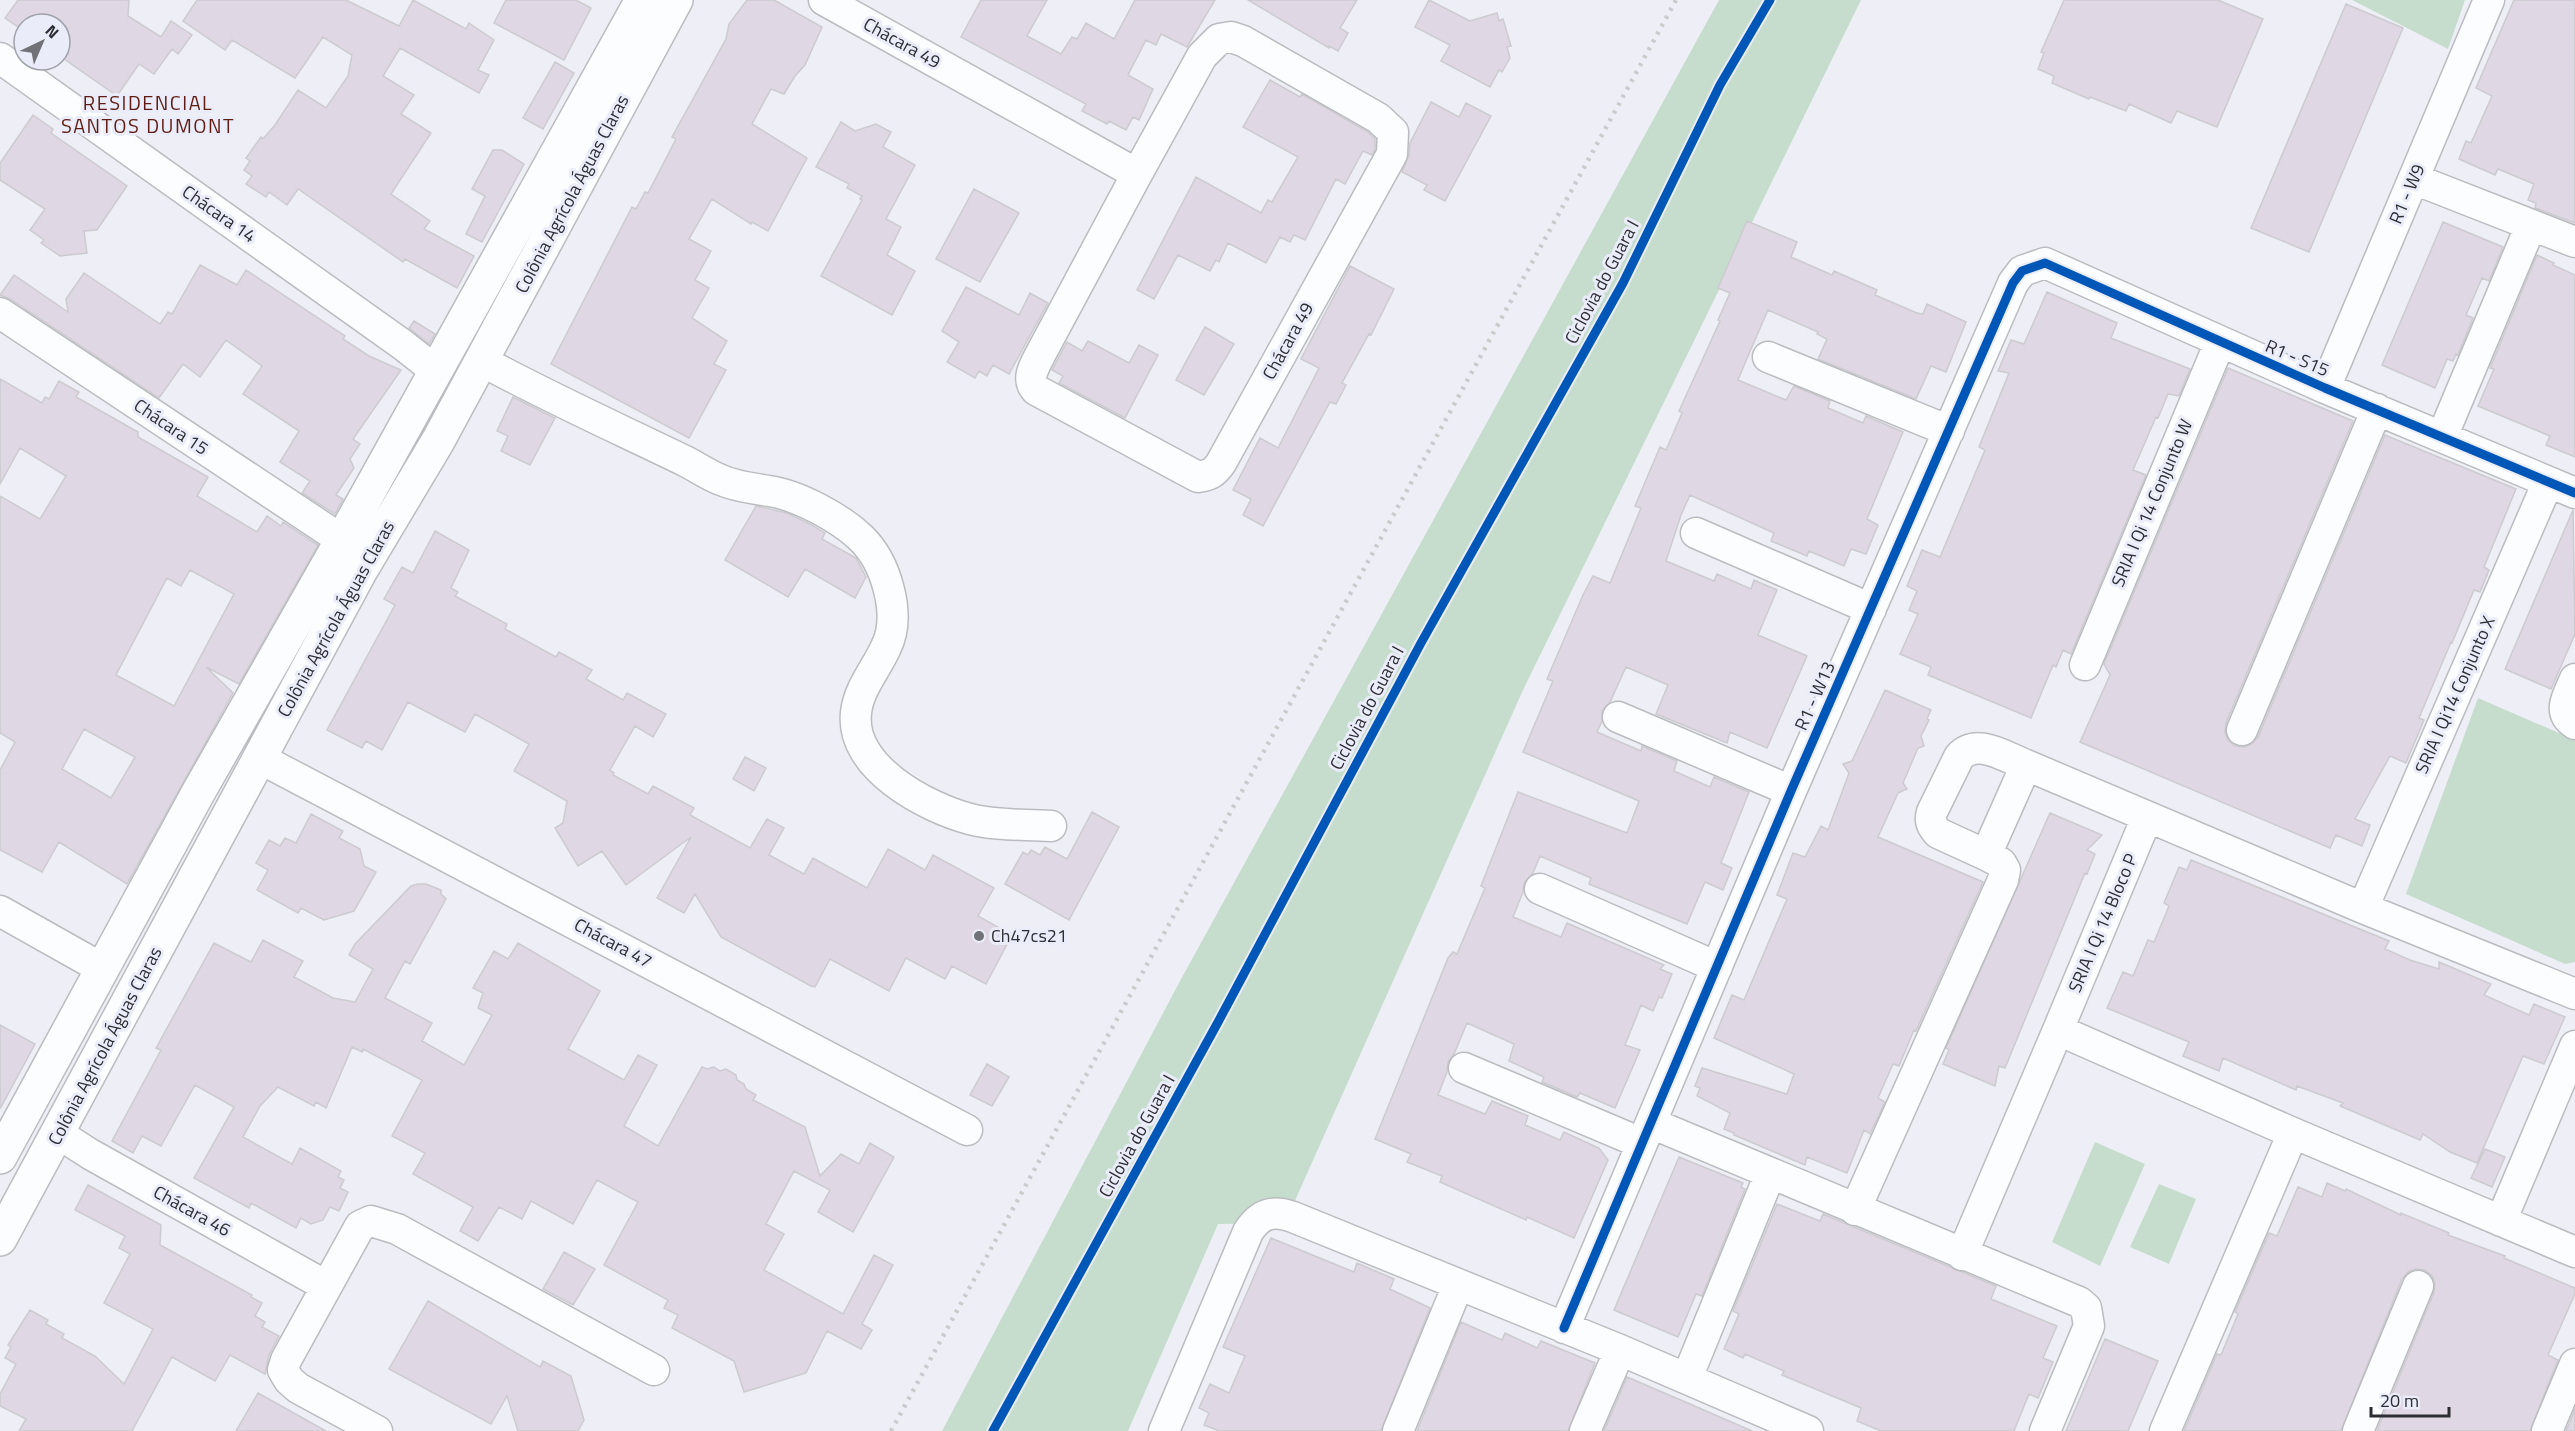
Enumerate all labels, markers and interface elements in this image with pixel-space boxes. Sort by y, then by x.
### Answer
street label: Chácara 49 [859,10,946,75]
north arrow [12,12,72,72]
text: N [40,19,65,44]
district label: RESIDENCIAL SANTOS DUMONT [61,87,235,141]
street label: Colônia Agrícola Águas Claras [508,90,635,298]
street label: R1 - W9 [2382,160,2431,228]
street label: Chácara 14 [177,178,262,249]
street label: Ciclovia do Guara I [1557,215,1646,349]
street label: Chácara 49 [1255,297,1320,384]
street label: R1 - S15 [2261,332,2333,383]
street label: Chácara 15 [129,392,214,461]
street label: SRIA I Qi 14 Conjunto W [2104,415,2199,591]
street label: Colônia Agrícola Águas Claras [270,516,401,722]
street label: SRIA I Qi14 Conjunto X [2408,612,2501,778]
street label: Ciclovia do Guara I [1322,641,1411,775]
street label: R1 - W13 [1787,657,1842,735]
street label: SRIA I Qi 14 Bloco P [2061,849,2144,997]
street label: Chácara 47 [569,911,657,974]
place label: Ch47cs21 [991,922,1067,949]
marker: Ch47cs21 [972,929,986,943]
street label: Colônia Agrícola Águas Claras [41,942,168,1150]
street label: Ciclovia do Guara I [1092,1069,1182,1202]
street label: Chácara 46 [149,1178,236,1243]
scale bar [2371,1380,2449,1418]
text: 20 m [2380,1387,2419,1414]

